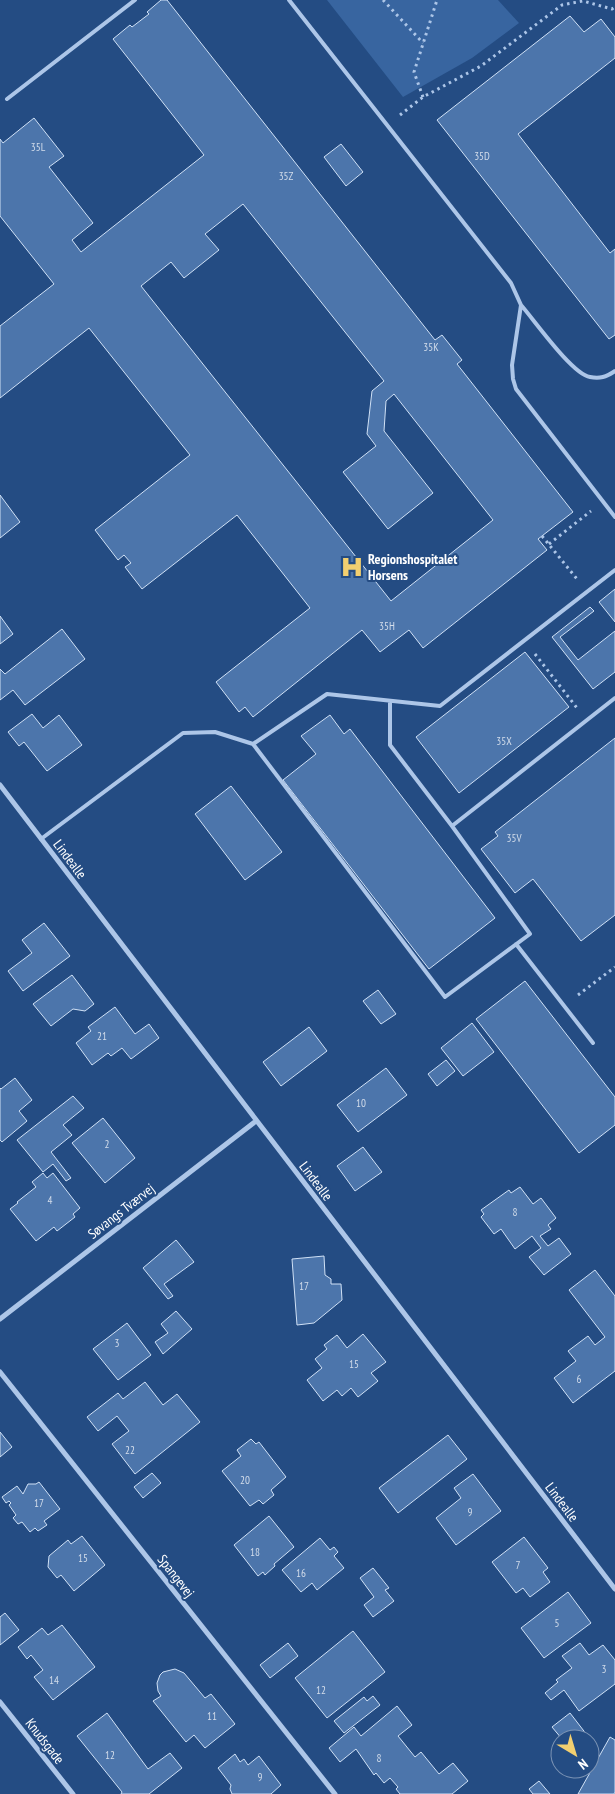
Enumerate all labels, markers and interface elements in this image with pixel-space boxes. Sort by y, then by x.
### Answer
house number: 35L [31,140,46,154]
house number: 35D [474,149,490,163]
house number: 35Z [279,169,294,183]
house number: 35K [423,340,439,354]
place label: Regionshospitalet Horsens [368,550,457,584]
hospital icon: Regionshospitalet Horsens [339,554,365,580]
house number: 35H [379,619,395,633]
house number: 35X [496,734,512,748]
house number: 35V [507,831,522,845]
street label: Lindealle [49,836,91,882]
house number: 21 [97,1029,107,1043]
house number: 10 [356,1096,366,1110]
house number: 2 [105,1137,110,1151]
street label: Lindealle [295,1158,337,1204]
street label: Søvangs Tværvej [84,1179,158,1243]
house number: 4 [48,1193,53,1207]
house number: 8 [513,1205,518,1219]
house number: 17 [299,1279,309,1293]
house number: 3 [115,1336,120,1350]
house number: 15 [349,1357,359,1371]
house number: 6 [577,1372,582,1386]
house number: 22 [125,1443,135,1457]
house number: 20 [240,1473,250,1487]
street label: Lindealle [541,1479,583,1525]
house number: 17 [34,1496,44,1510]
house number: 9 [468,1505,473,1519]
house number: 18 [250,1545,260,1559]
house number: 15 [78,1551,88,1565]
street label: Spangevej [154,1551,198,1601]
house number: 7 [516,1558,521,1572]
house number: 16 [296,1566,306,1580]
house number: 5 [555,1616,560,1630]
house number: 3 [602,1662,607,1676]
house number: 14 [49,1673,59,1687]
house number: 12 [316,1683,326,1697]
house number: 11 [207,1709,217,1723]
street label: Knudsgade [22,1715,69,1768]
north arrow [550,1729,600,1779]
house number: 12 [105,1748,115,1762]
house number: 8 [377,1751,382,1765]
text: N [574,1755,592,1774]
house number: 9 [258,1770,263,1784]

